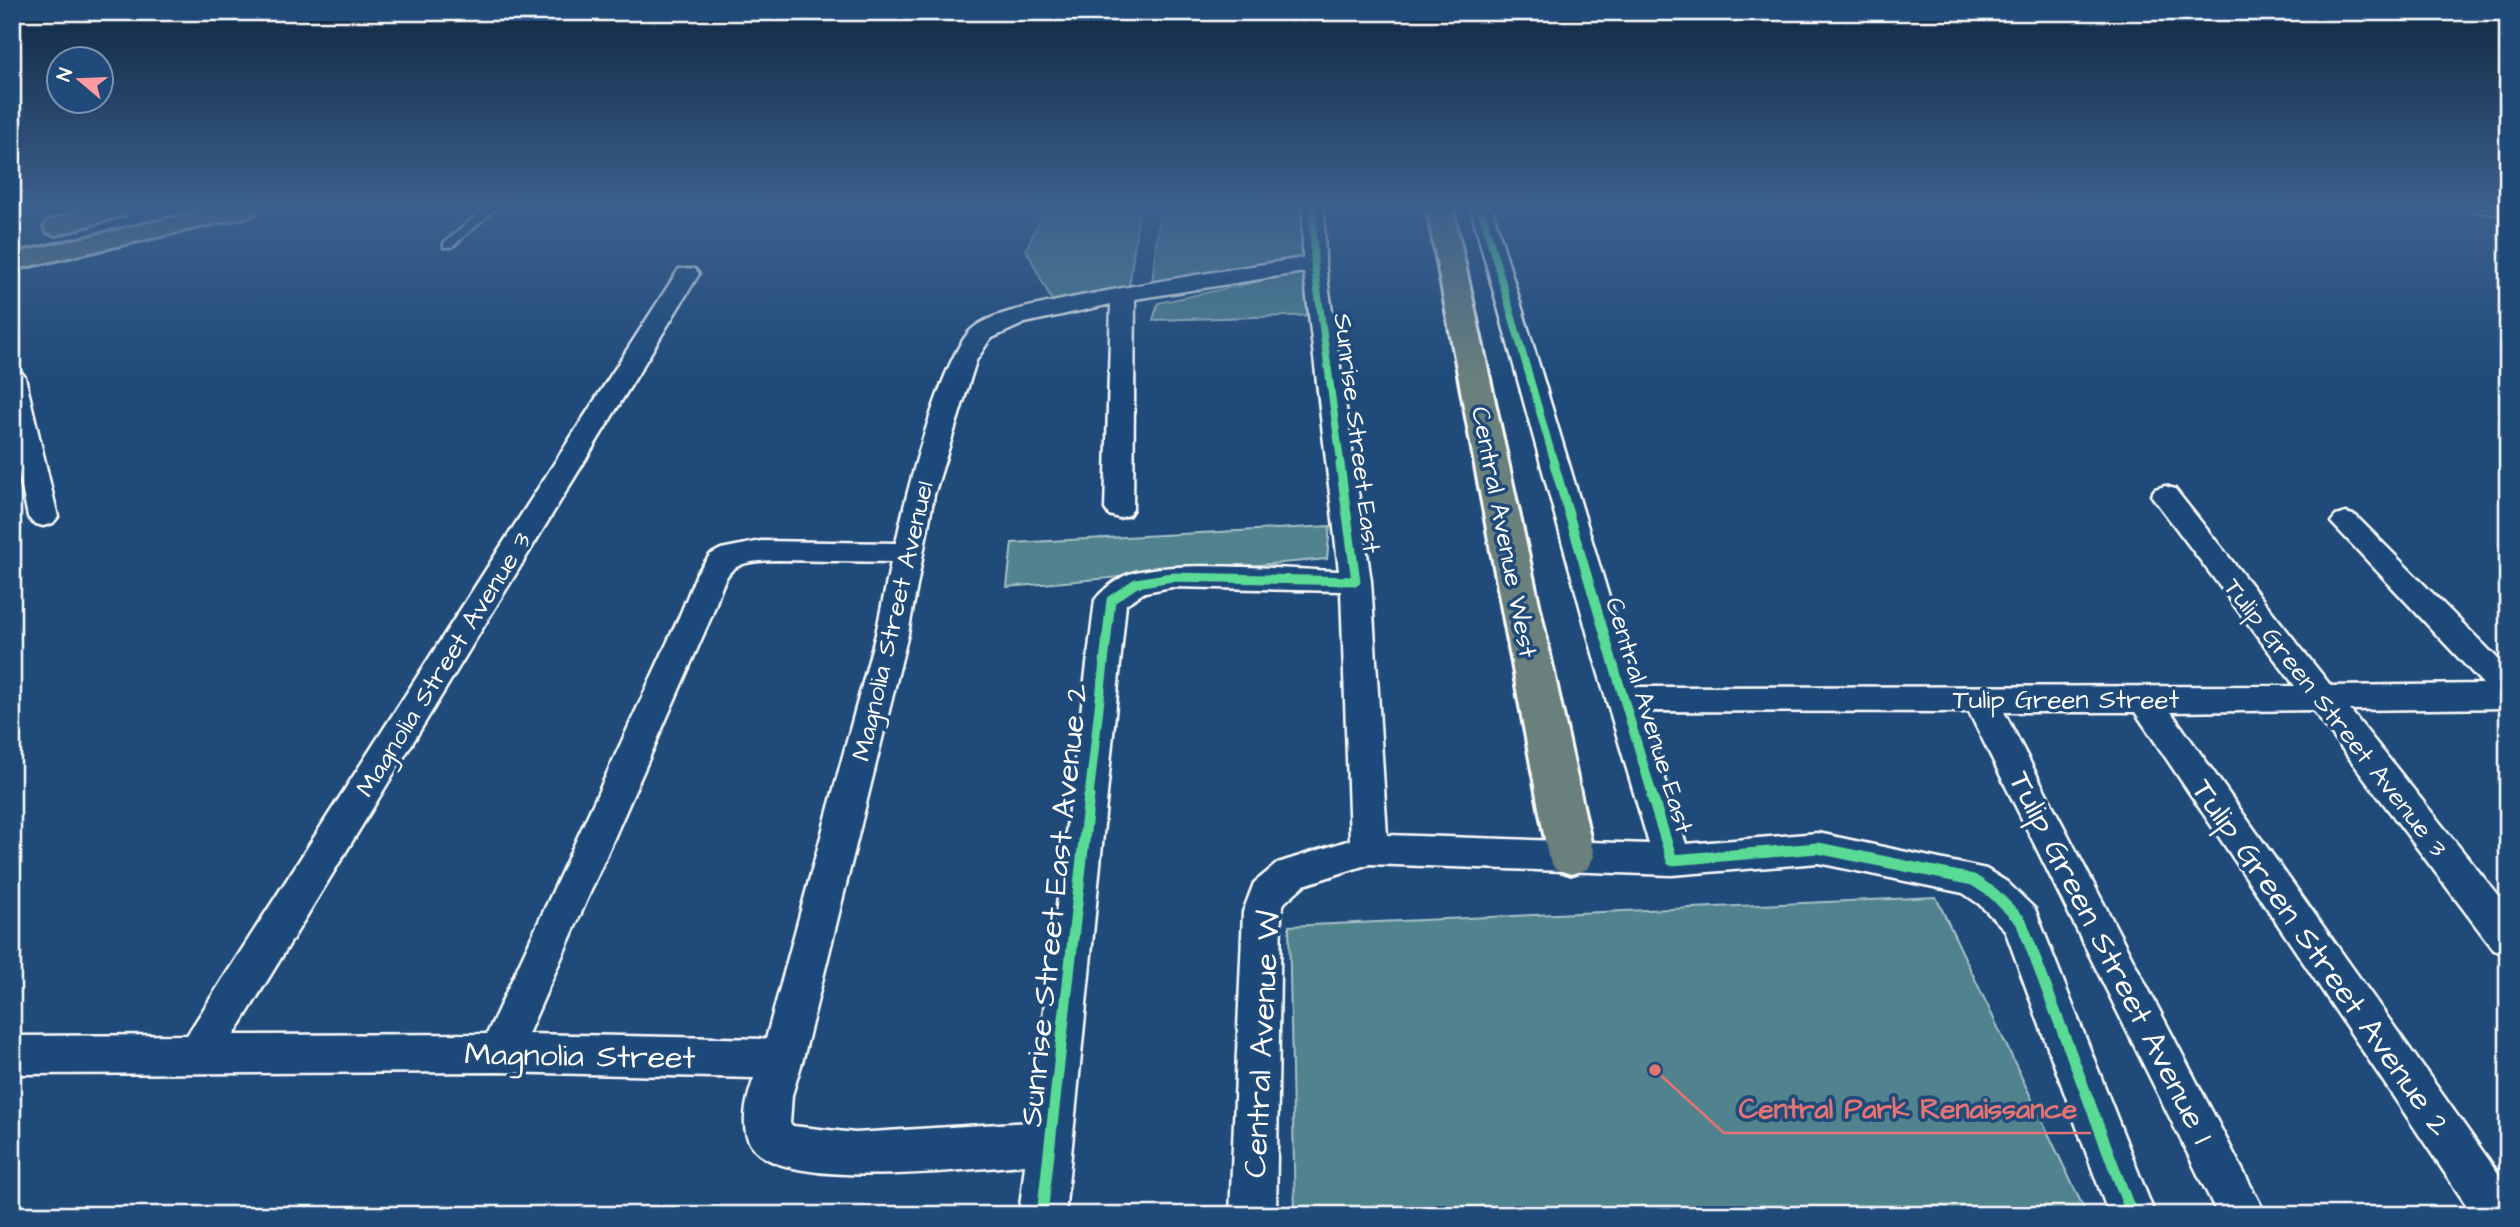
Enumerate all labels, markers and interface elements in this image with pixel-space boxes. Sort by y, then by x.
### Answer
north arrow [46,46,116,116]
text: N [51,65,80,85]
street label: Sunrise Street East [1324,311,1390,556]
street label: Central Avenue West [1462,404,1546,661]
street label: Magnolia Street Avenue1 [843,478,945,765]
street label: Magnolia Street Avenue 3 [347,525,542,805]
street label: Tulip Green Street Avenue 3 [2215,571,2456,865]
street label: Central Avenue East [1596,593,1702,838]
street label: Sunrise Street East Avenue 2 [1009,681,1100,1129]
street label: Tulip Green Street [1953,682,2180,718]
street label: Tulip Green Street Avenue 1 [1997,764,2224,1152]
street label: Tulip Green Street Avenue 2 [2180,770,2462,1145]
street label: Central Avenue W [1233,909,1292,1179]
street label: Magnolia Street [464,1032,696,1081]
callout: Central Park Renaissance [1724,1084,2091,1133]
text: Central Park Renaissance [1739,1090,2077,1129]

